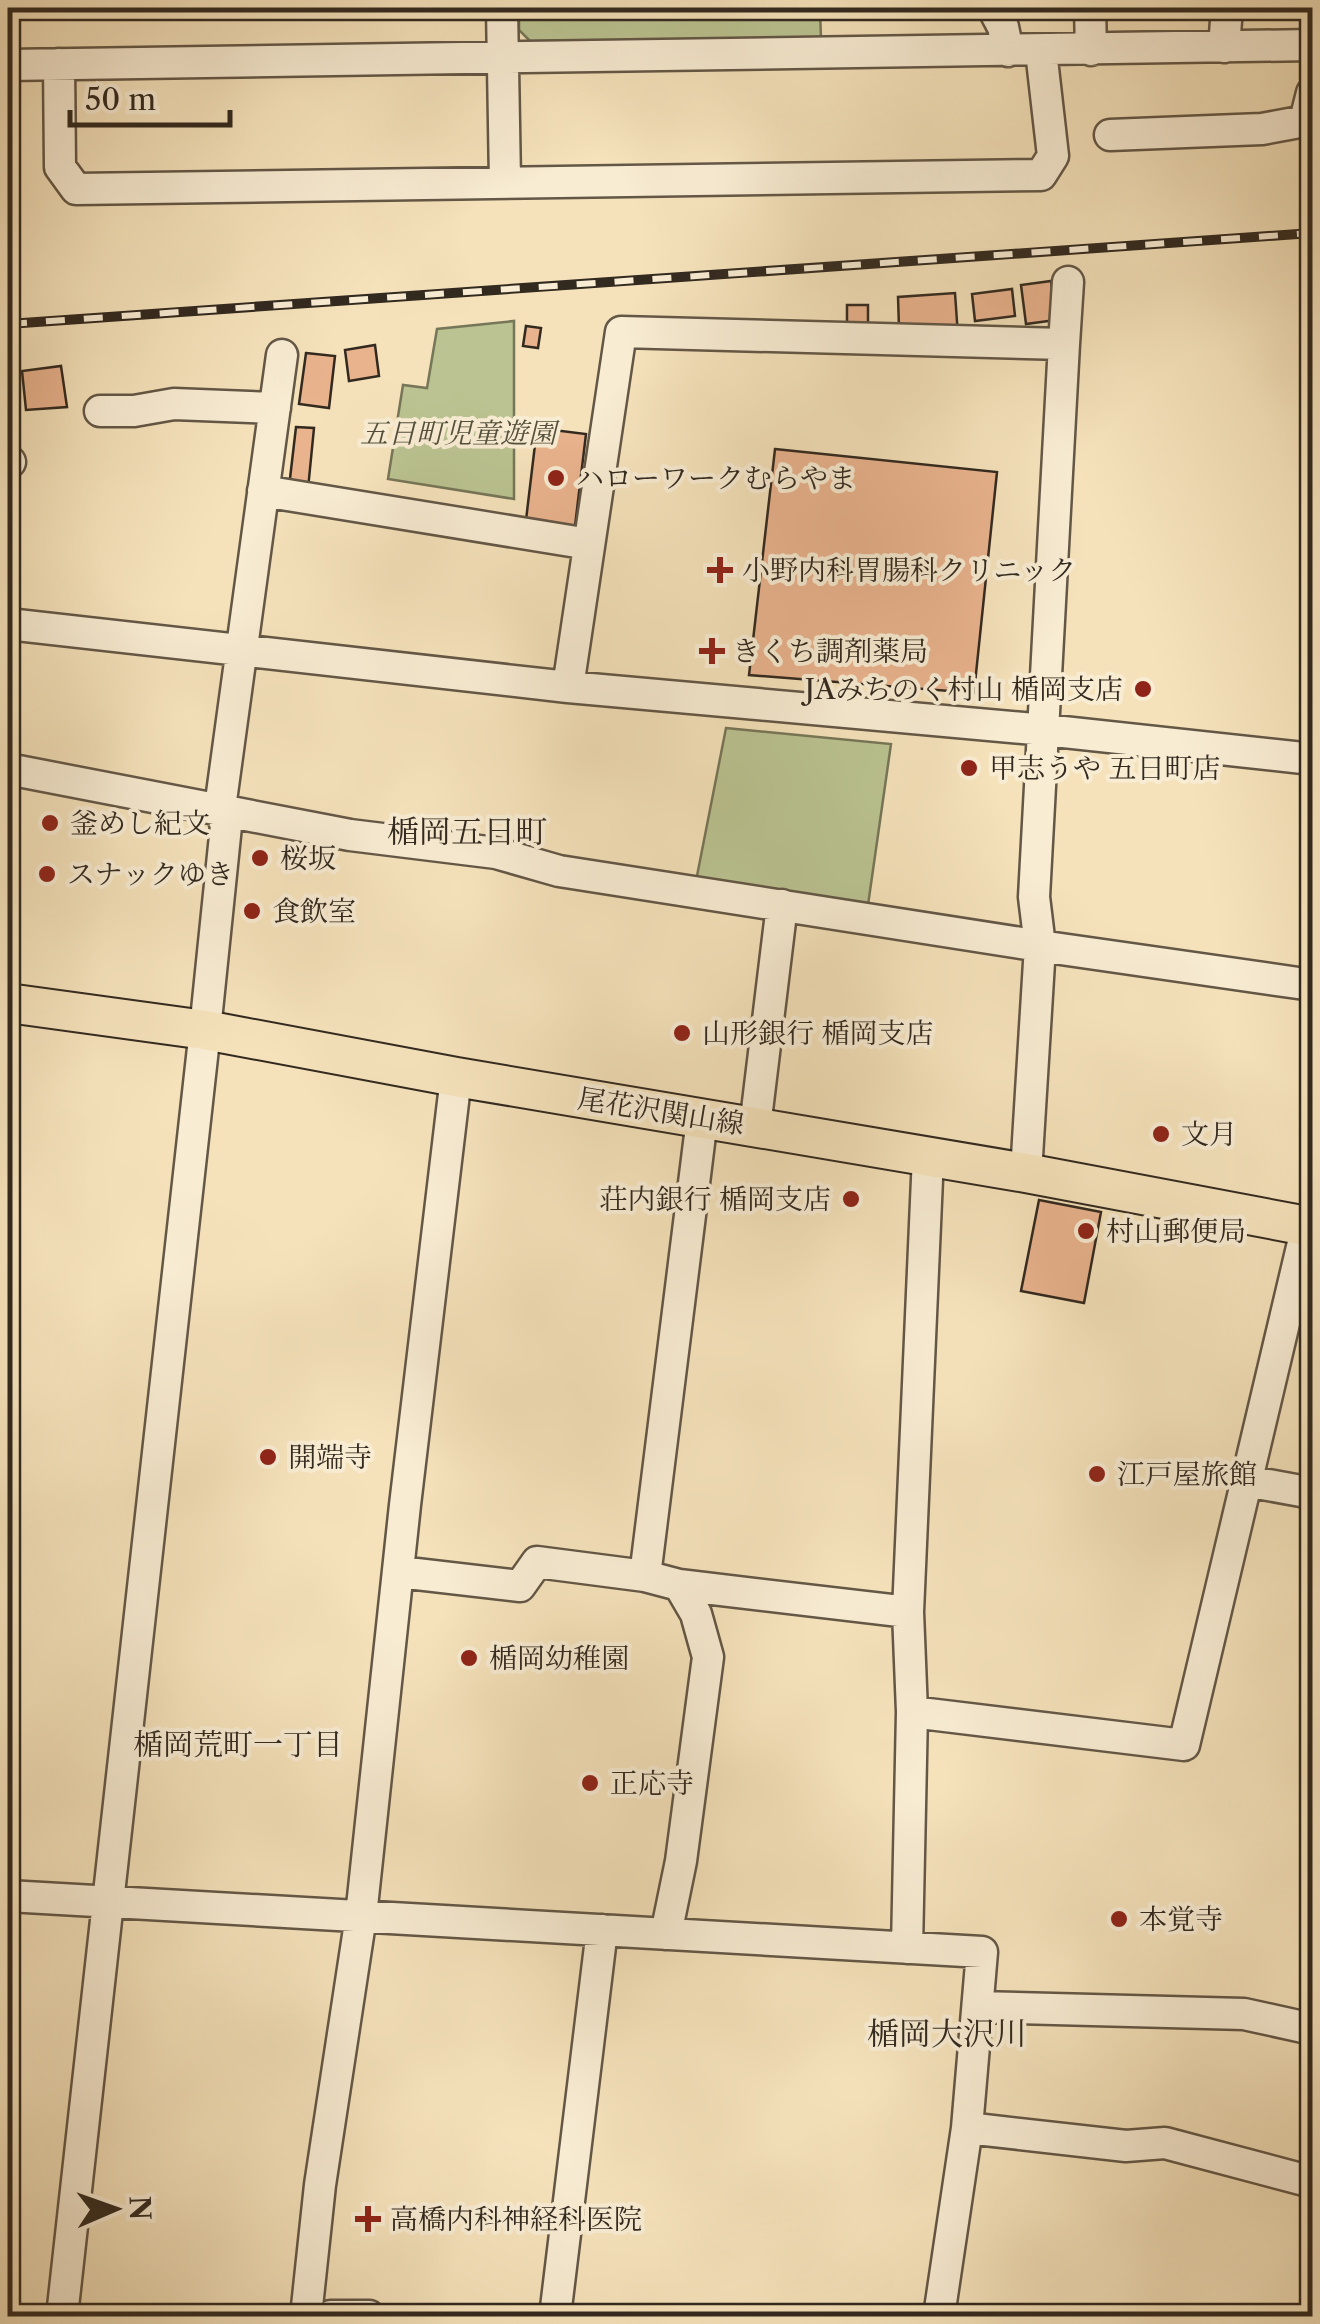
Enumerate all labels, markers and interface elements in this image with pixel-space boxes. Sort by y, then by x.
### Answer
scale bar [70,65,230,127]
text: 50 m [85,81,156,118]
park label: 五日町児童遊園 [360,416,560,450]
place label: ハローワークむらやま [576,461,856,495]
marker: ハローワークむらやま [545,467,567,489]
place label: 小野内科胃腸科クリニック [742,553,1076,587]
marker: 小野内科胃腸科クリニック [707,557,733,583]
place label: きくち調剤薬局 [732,634,928,668]
marker: きくち調剤薬局 [701,640,723,662]
place label: JAみちのく村山 楯岡支店 [801,672,1123,706]
marker: JAみちのく村山 楯岡支店 [1132,678,1154,700]
place label: 甲志うや 五日町店 [989,751,1220,785]
marker: 甲志うや 五日町店 [958,757,980,779]
place label: 釜めし紀文 [70,806,210,840]
marker: 釜めし紀文 [39,812,61,834]
district label: 楯岡五日町 [387,812,547,851]
place label: 桜坂 [280,841,336,875]
marker: 桜坂 [249,847,271,869]
place label: スナックゆき [67,857,234,891]
marker: スナックゆき [36,863,58,885]
place label: 食飲室 [272,894,356,928]
marker: 食飲室 [241,900,263,922]
place label: 山形銀行 楯岡支店 [702,1016,933,1050]
marker: 山形銀行 楯岡支店 [671,1022,693,1044]
street label: 尾花沢関山線 [575,1081,747,1141]
place label: 文月 [1181,1117,1237,1151]
marker: 文月 [1150,1123,1172,1145]
place label: 荘内銀行 楯岡支店 [600,1182,831,1216]
marker: 荘内銀行 楯岡支店 [840,1188,862,1210]
place label: 村山郵便局 [1106,1214,1246,1248]
marker: 村山郵便局 [1075,1220,1097,1242]
place label: 開端寺 [288,1440,372,1474]
marker: 開端寺 [257,1446,279,1468]
place label: 江戸屋旅館 [1117,1457,1257,1491]
marker: 江戸屋旅館 [1086,1463,1108,1485]
place label: 楯岡幼稚園 [489,1641,629,1675]
marker: 楯岡幼稚園 [458,1647,480,1669]
district label: 楯岡荒町一丁目 [133,1726,343,1763]
place label: 正応寺 [610,1766,694,1800]
marker: 正応寺 [579,1772,601,1794]
place label: 本覚寺 [1139,1902,1223,1936]
marker: 本覚寺 [1108,1908,1130,1930]
district label: 楯岡大沢川 [867,2014,1027,2053]
north arrow [65,2159,165,2259]
text: N [123,2195,157,2221]
place label: 高橋内科神経科医院 [390,2202,642,2236]
marker: 高橋内科神経科医院 [355,2206,381,2232]

